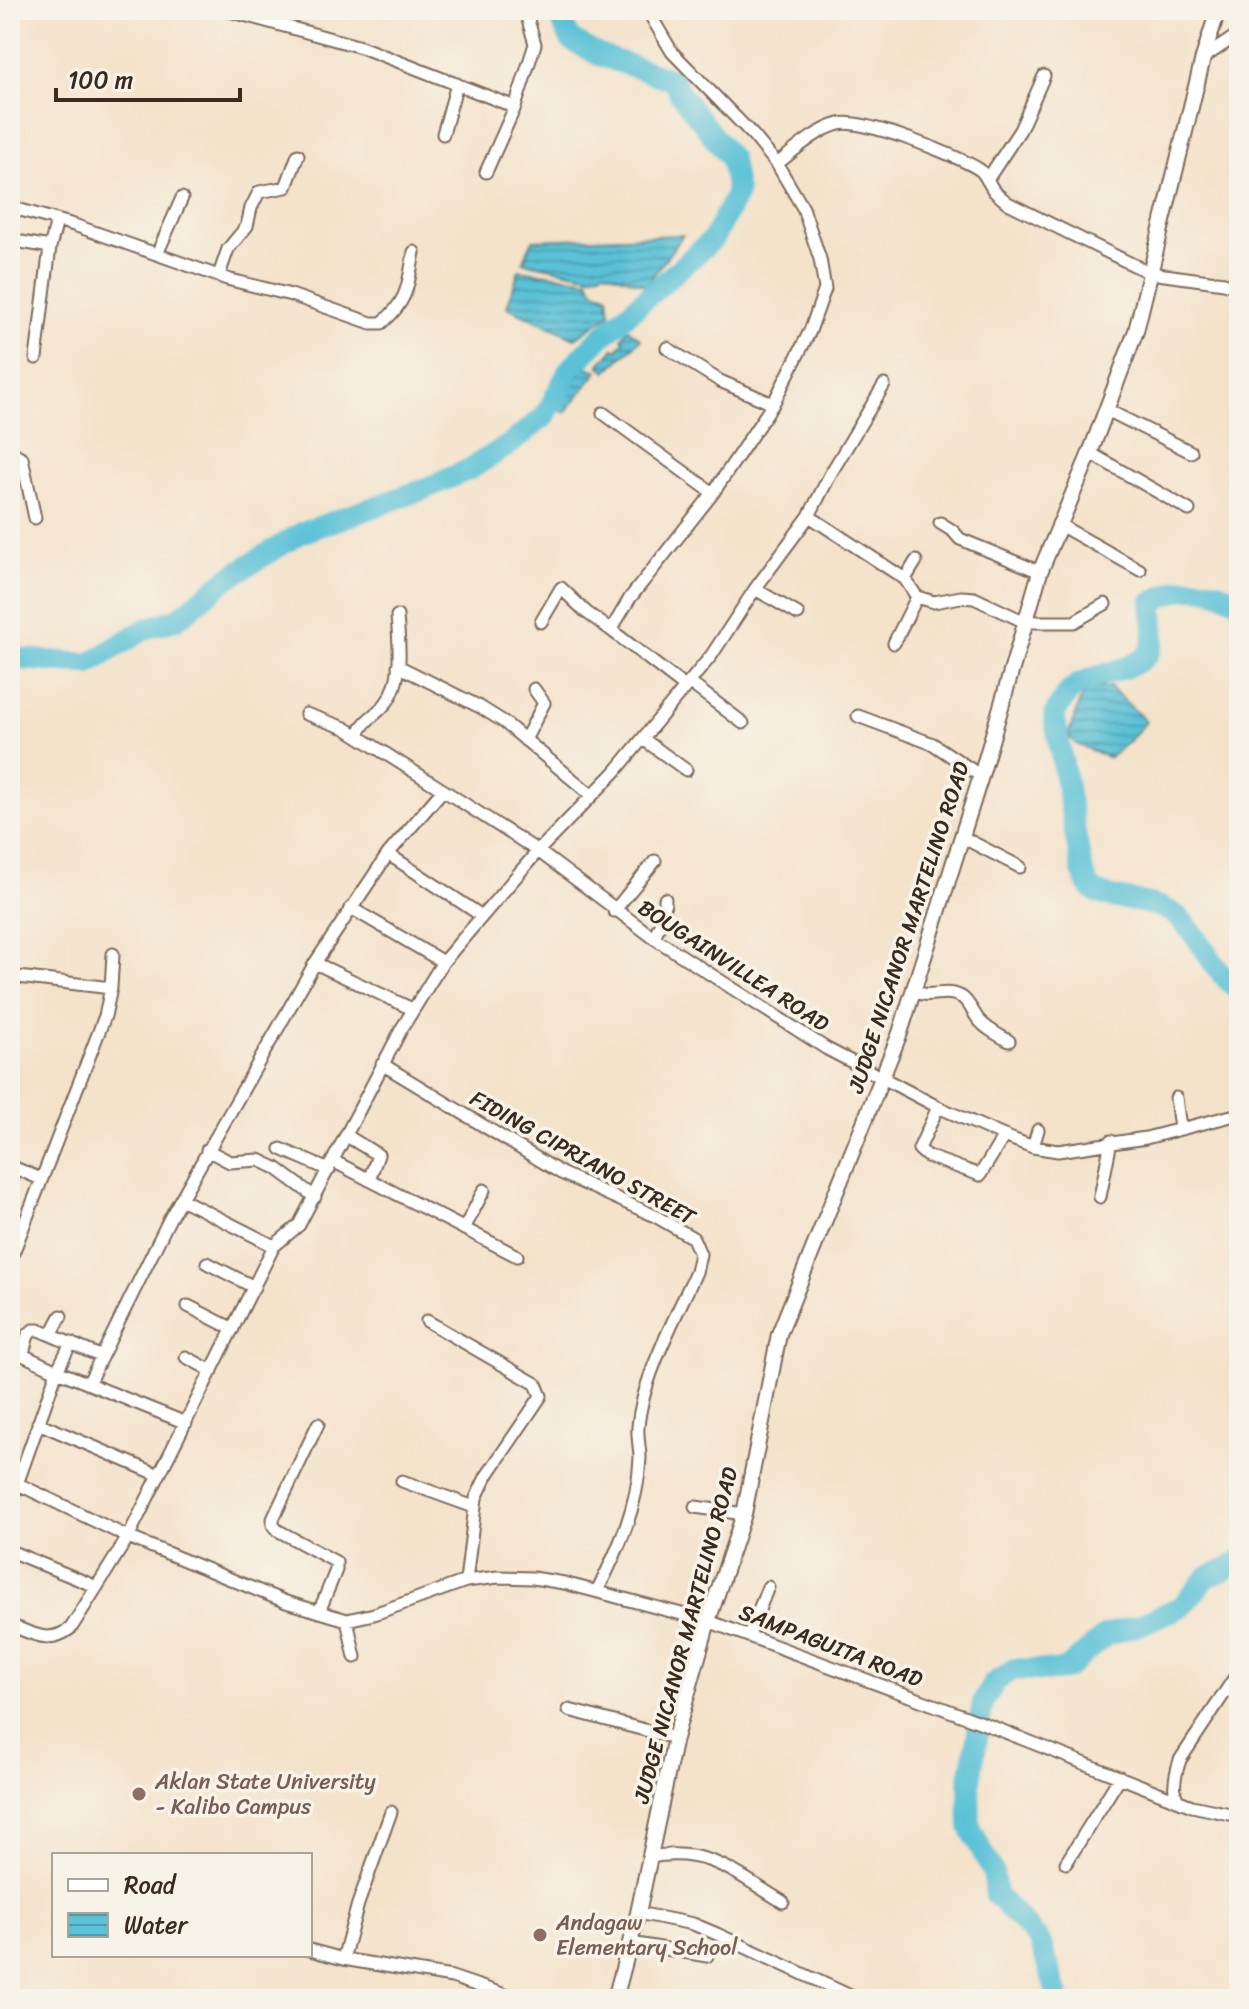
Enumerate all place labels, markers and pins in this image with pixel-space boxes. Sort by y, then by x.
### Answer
place label: Aklan State University - Kalibo Campus [154,1762,376,1826]
marker: Aklan State University - Kalibo Campus [130,1785,148,1803]
place label: Andagaw Elementary School [555,1903,738,1967]
marker: Andagaw Elementary School [531,1926,549,1944]

